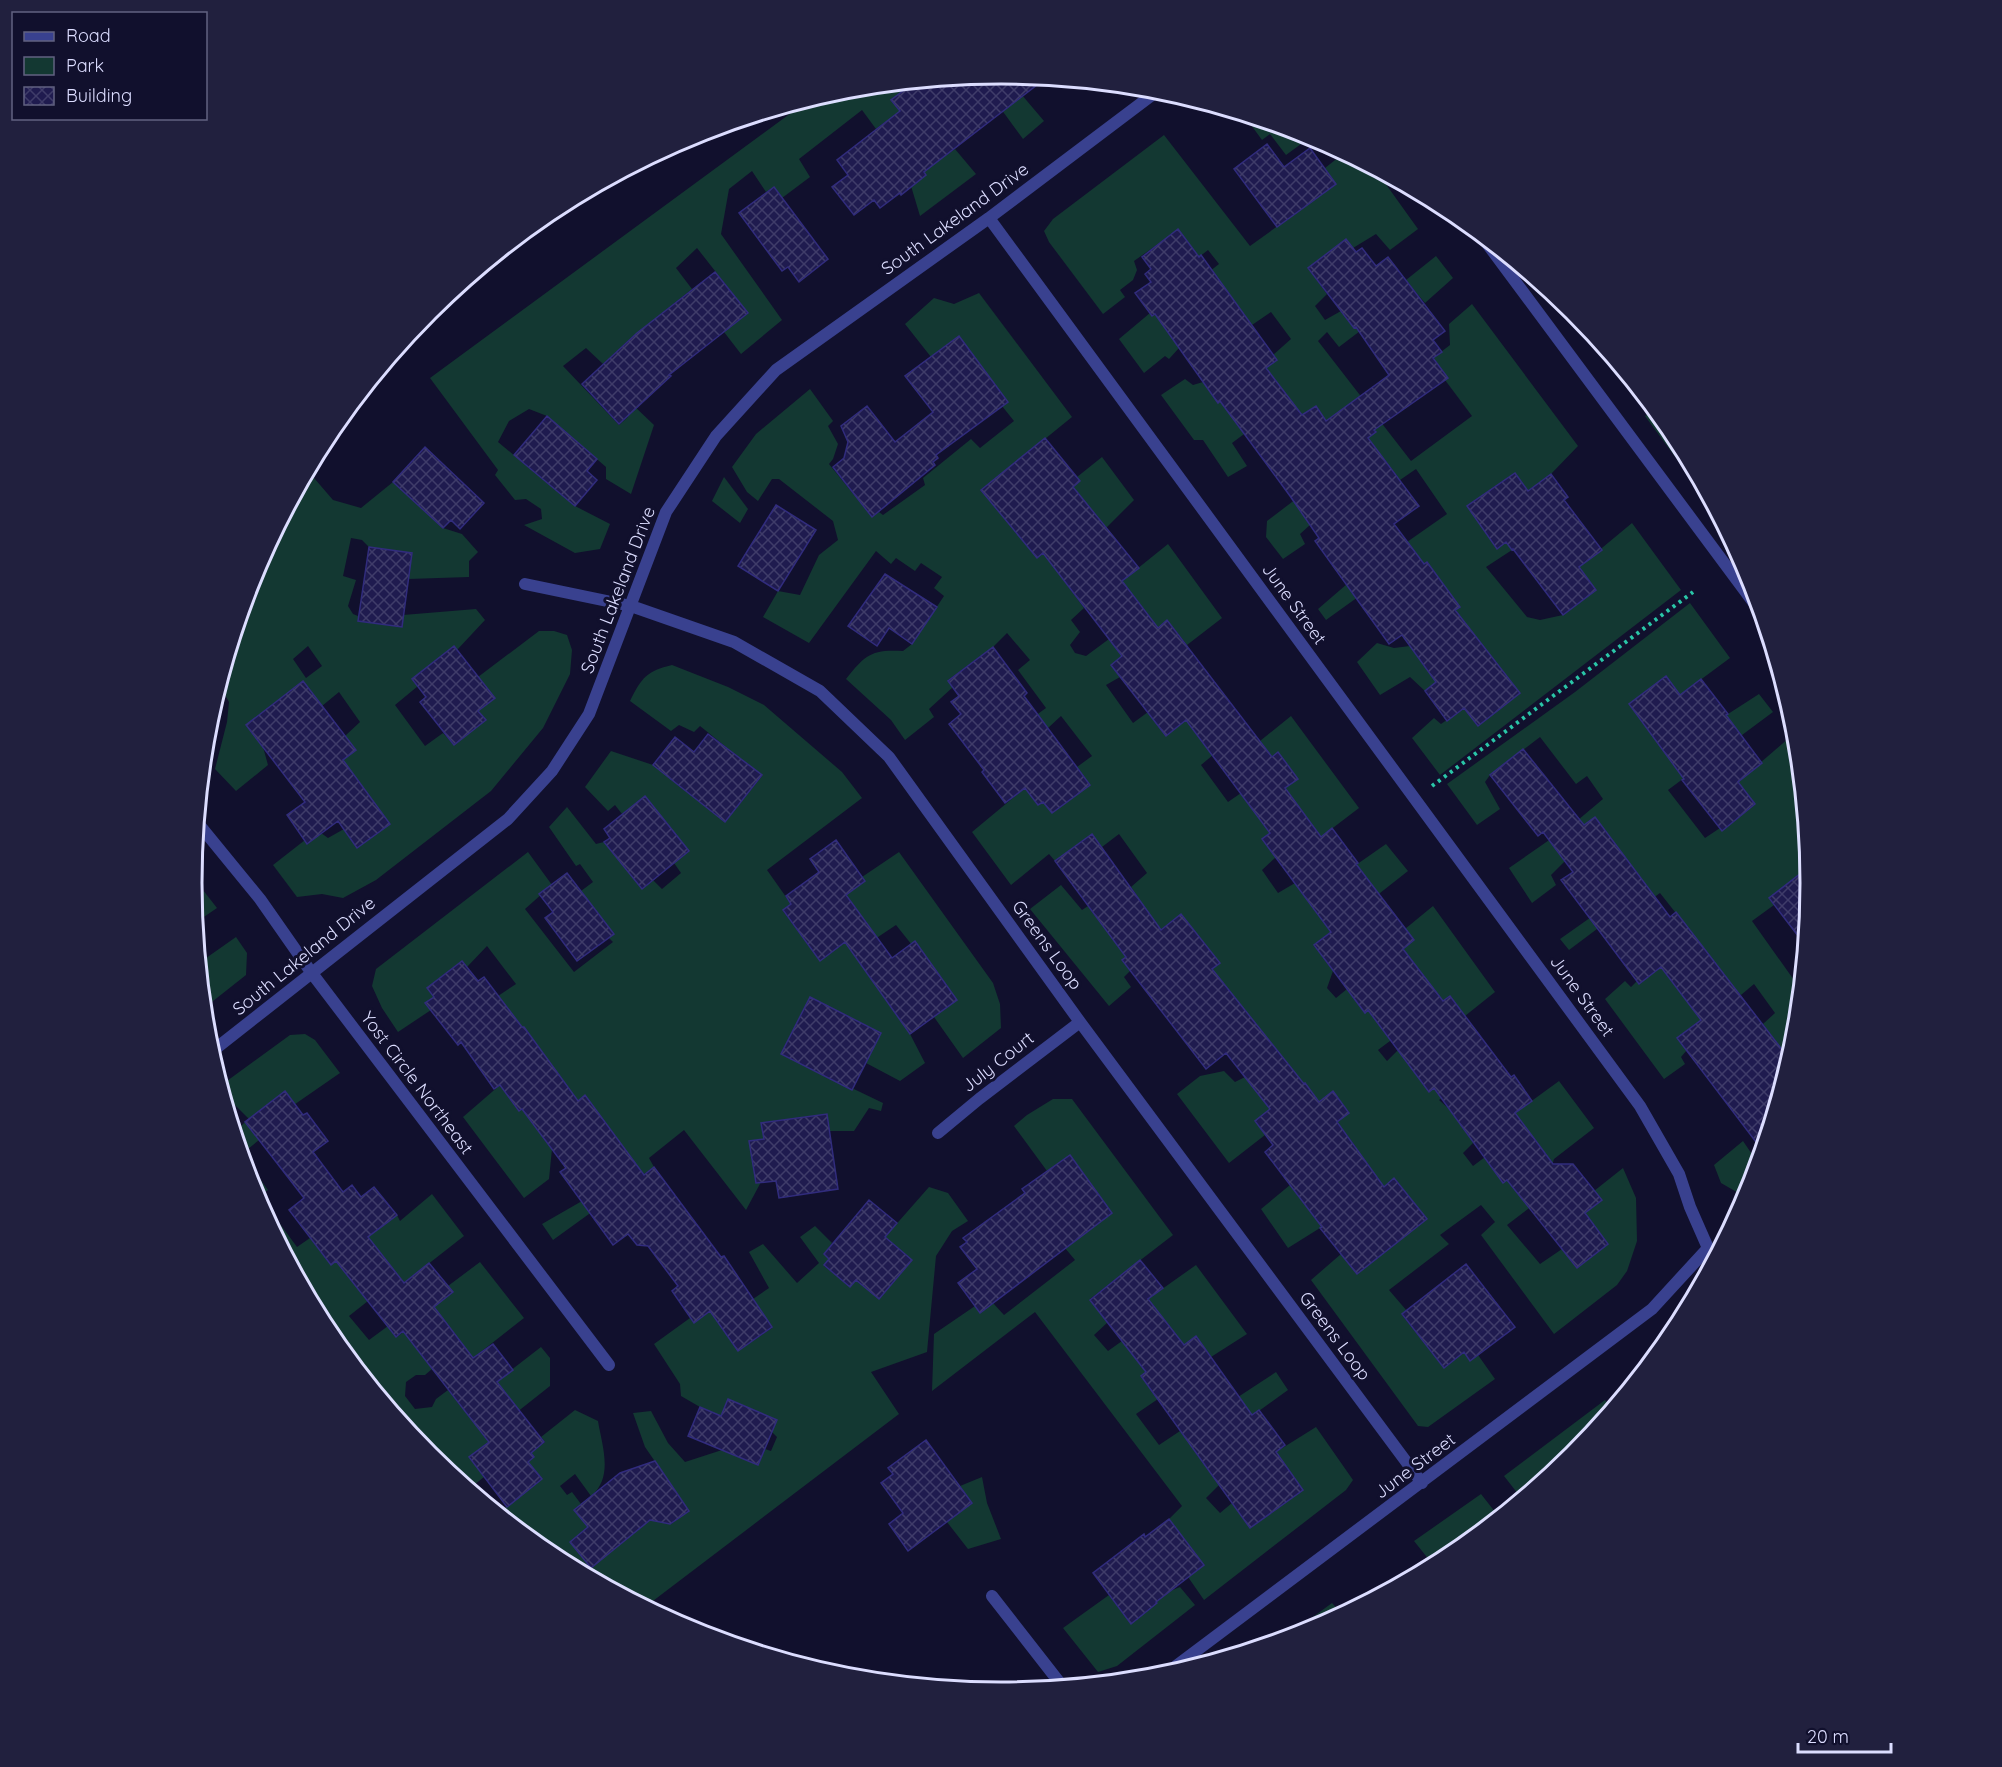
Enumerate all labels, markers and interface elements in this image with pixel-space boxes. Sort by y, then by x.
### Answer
legend [12,12,207,120]
text: Road [66,24,111,47]
text: Park [66,54,104,77]
text: Building [66,84,132,107]
street label: South Lakeland Drive [876,157,1033,280]
street label: South Lakeland Drive [575,503,660,677]
street label: June Street [1257,558,1332,649]
street label: South Lakeland Drive [228,891,380,1020]
street label: Greens Loop [1007,895,1088,994]
street label: June Street [1545,950,1620,1041]
street label: Yost Circle Northeast [356,1007,479,1159]
street label: July Court [957,1026,1038,1097]
street label: Greens Loop [1295,1287,1376,1385]
street label: June Street [1370,1428,1460,1503]
scale bar [1798,1716,1891,1754]
text: 20 m [1807,1725,1849,1748]

